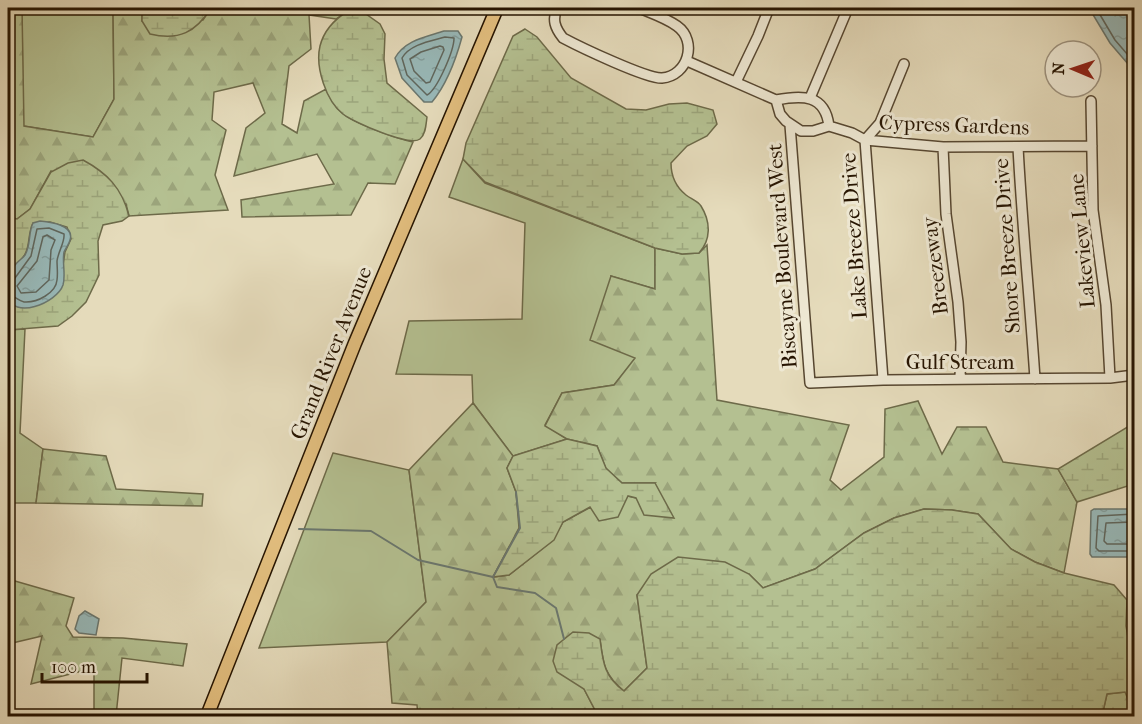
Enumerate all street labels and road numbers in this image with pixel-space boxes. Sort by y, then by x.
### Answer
street label: Cypress Gardens [878,110,1030,140]
street label: Biscayne Boulevard West [762,142,802,369]
street label: Lake Breeze Drive [836,152,872,320]
street label: Shore Breeze Drive [989,158,1025,334]
street label: Lakeview Lane [1064,173,1100,309]
street label: Breezeway [917,215,953,316]
street label: Grand River Avenue [285,263,377,443]
street label: Gulf Stream [906,350,1015,374]

